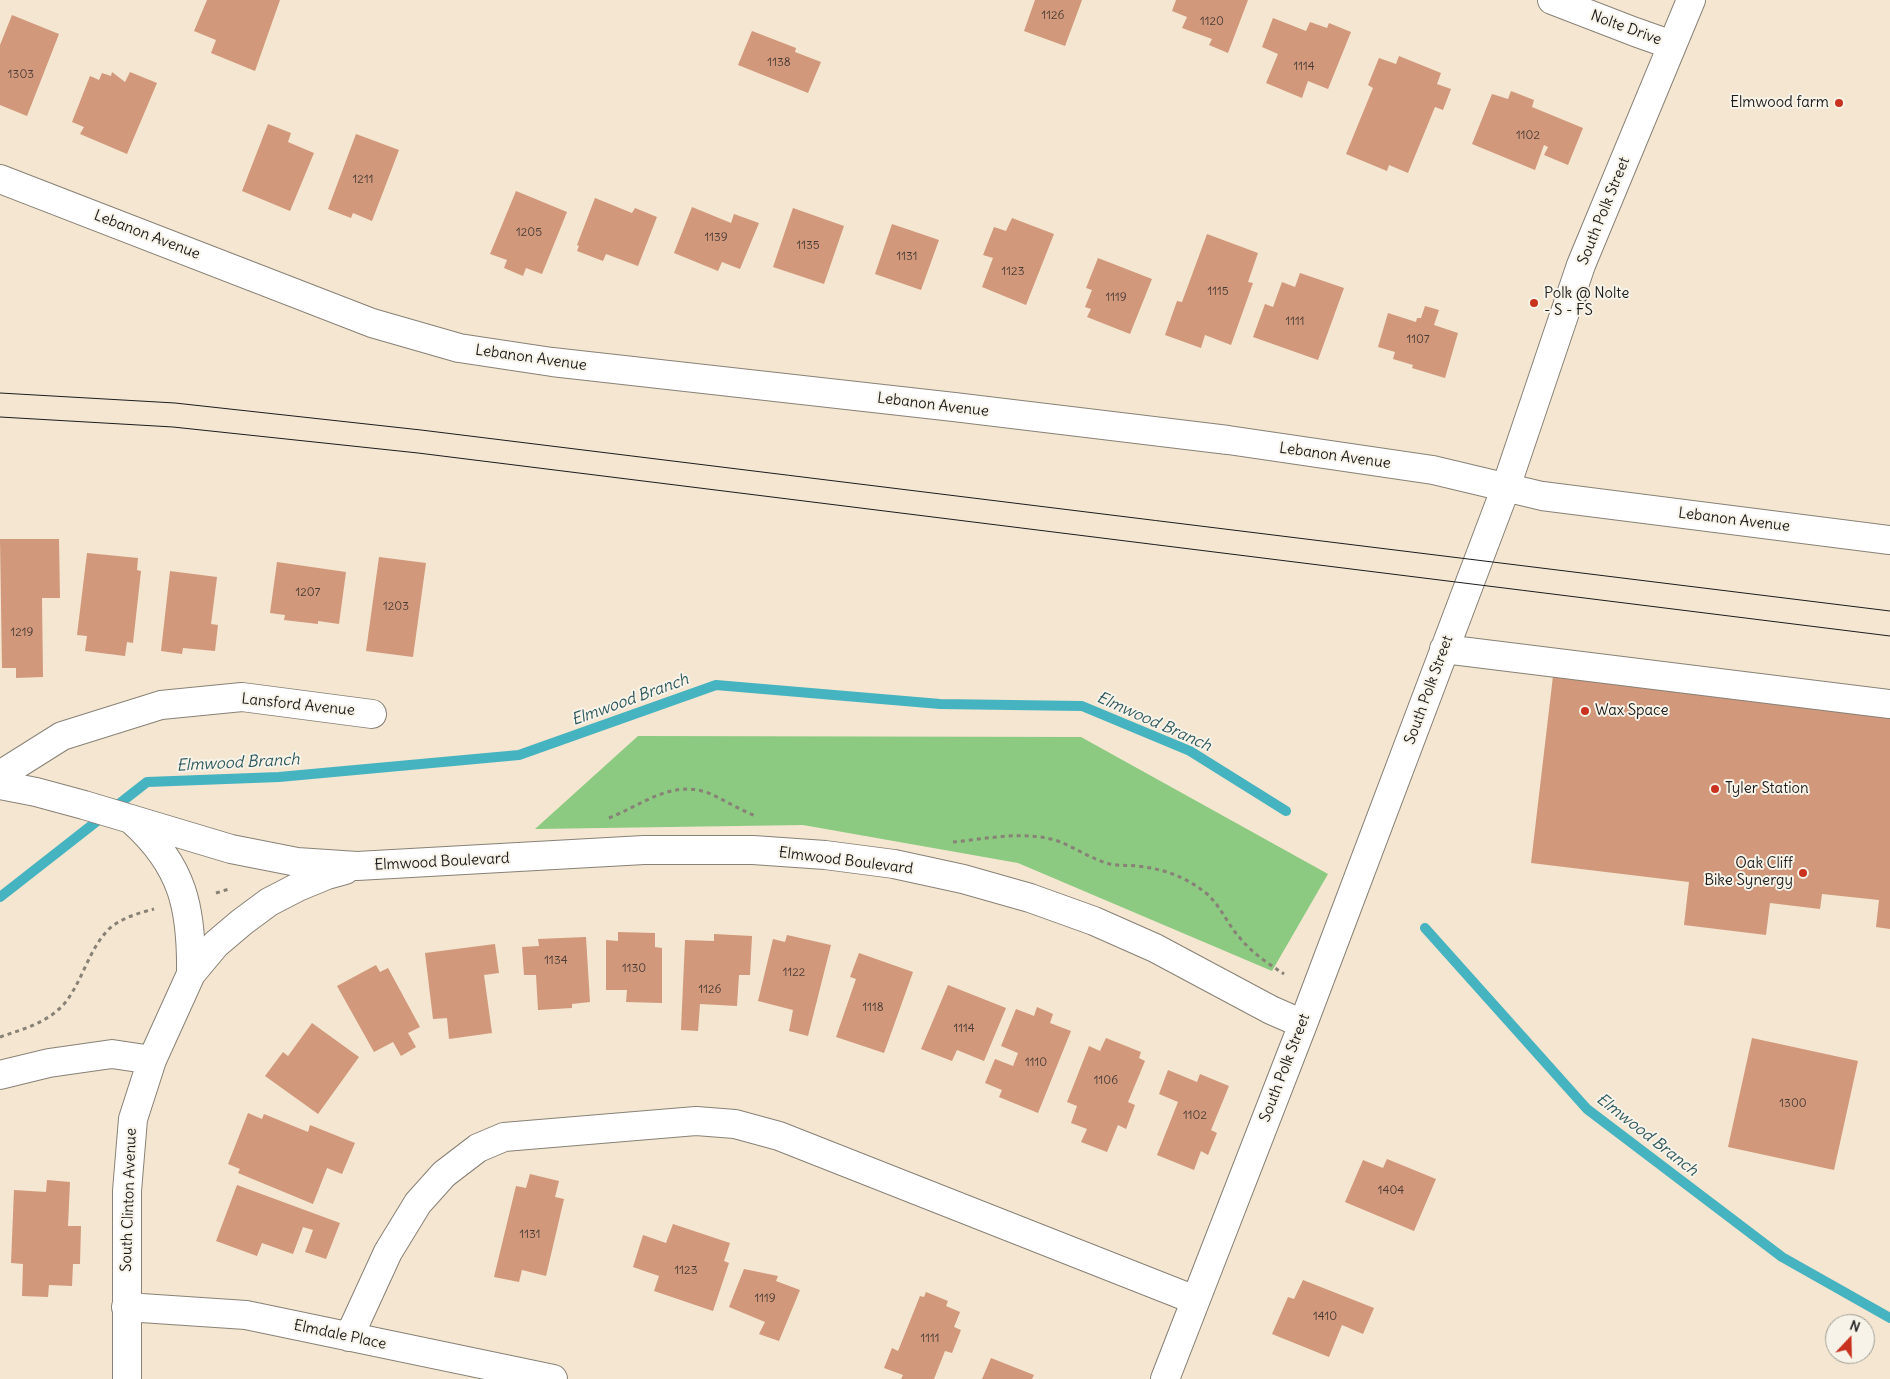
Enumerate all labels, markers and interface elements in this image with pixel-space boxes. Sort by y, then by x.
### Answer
street label: Nolte Drive [1588,7,1664,49]
house number: 1126 [1041,9,1065,23]
house number: 1120 [1200,15,1224,29]
house number: 1138 [767,56,791,70]
house number: 1114 [1293,60,1315,74]
house number: 1303 [8,68,34,82]
place label: Elmwood farm [1730,94,1829,112]
marker: Elmwood farm [1833,97,1845,109]
house number: 1102 [1516,129,1540,143]
street label: South Polk Street [1574,155,1634,267]
house number: 1211 [353,173,373,187]
street label: Lebanon Avenue [91,206,203,264]
house number: 1205 [516,226,542,240]
house number: 1139 [704,231,728,245]
house number: 1135 [796,239,820,253]
house number: 1131 [897,250,917,264]
house number: 1123 [1002,265,1024,279]
house number: 1115 [1207,285,1229,299]
place label: Polk @ Nolte - S - FS [1544,285,1629,320]
house number: 1119 [1105,291,1127,305]
marker: Polk @ Nolte - S - FS [1528,297,1540,309]
house number: 1111 [1285,315,1305,329]
house number: 1107 [1406,333,1430,347]
street label: Lebanon Avenue [474,341,588,375]
street label: Lebanon Avenue [876,389,990,421]
street label: Lebanon Avenue [1278,439,1392,473]
street label: Lebanon Avenue [1677,504,1791,536]
house number: 1207 [296,586,320,600]
house number: 1203 [383,600,409,614]
house number: 1219 [10,626,34,640]
street label: South Polk Street [1401,633,1457,747]
water label: Elmwood Branch [569,670,691,730]
water label: Elmwood Branch [1094,688,1214,756]
street label: Lansford Avenue [240,690,356,720]
place label: Wax Space [1595,702,1668,720]
marker: Wax Space [1579,705,1591,717]
water label: Elmwood Branch [176,750,300,776]
place label: Tyler Station [1725,780,1809,798]
marker: Tyler Station [1709,783,1721,795]
street label: Elmwood Boulevard [778,844,914,878]
street label: Elmwood Boulevard [374,849,510,875]
place label: Oak Cliff Bike Synergy [1704,855,1793,890]
marker: Oak Cliff Bike Synergy [1797,867,1809,879]
house number: 1134 [544,954,568,968]
house number: 1130 [622,962,646,976]
house number: 1122 [783,966,805,980]
house number: 1126 [698,983,722,997]
house number: 1118 [862,1001,884,1015]
street label: South Polk Street [1256,1011,1314,1125]
house number: 1114 [953,1022,975,1036]
house number: 1110 [1025,1056,1047,1070]
house number: 1106 [1094,1074,1118,1088]
water label: Elmwood Branch [1593,1089,1701,1181]
house number: 1300 [1779,1097,1807,1111]
house number: 1102 [1183,1109,1207,1123]
street label: South Clinton Avenue [117,1128,141,1272]
house number: 1404 [1378,1184,1404,1198]
house number: 1131 [520,1228,540,1242]
house number: 1123 [675,1264,697,1278]
house number: 1119 [754,1292,776,1306]
house number: 1410 [1313,1310,1337,1324]
north arrow [1825,1314,1875,1364]
street label: Elmdale Place [292,1316,388,1354]
text: N [1847,1316,1863,1336]
house number: 1111 [920,1332,940,1346]

